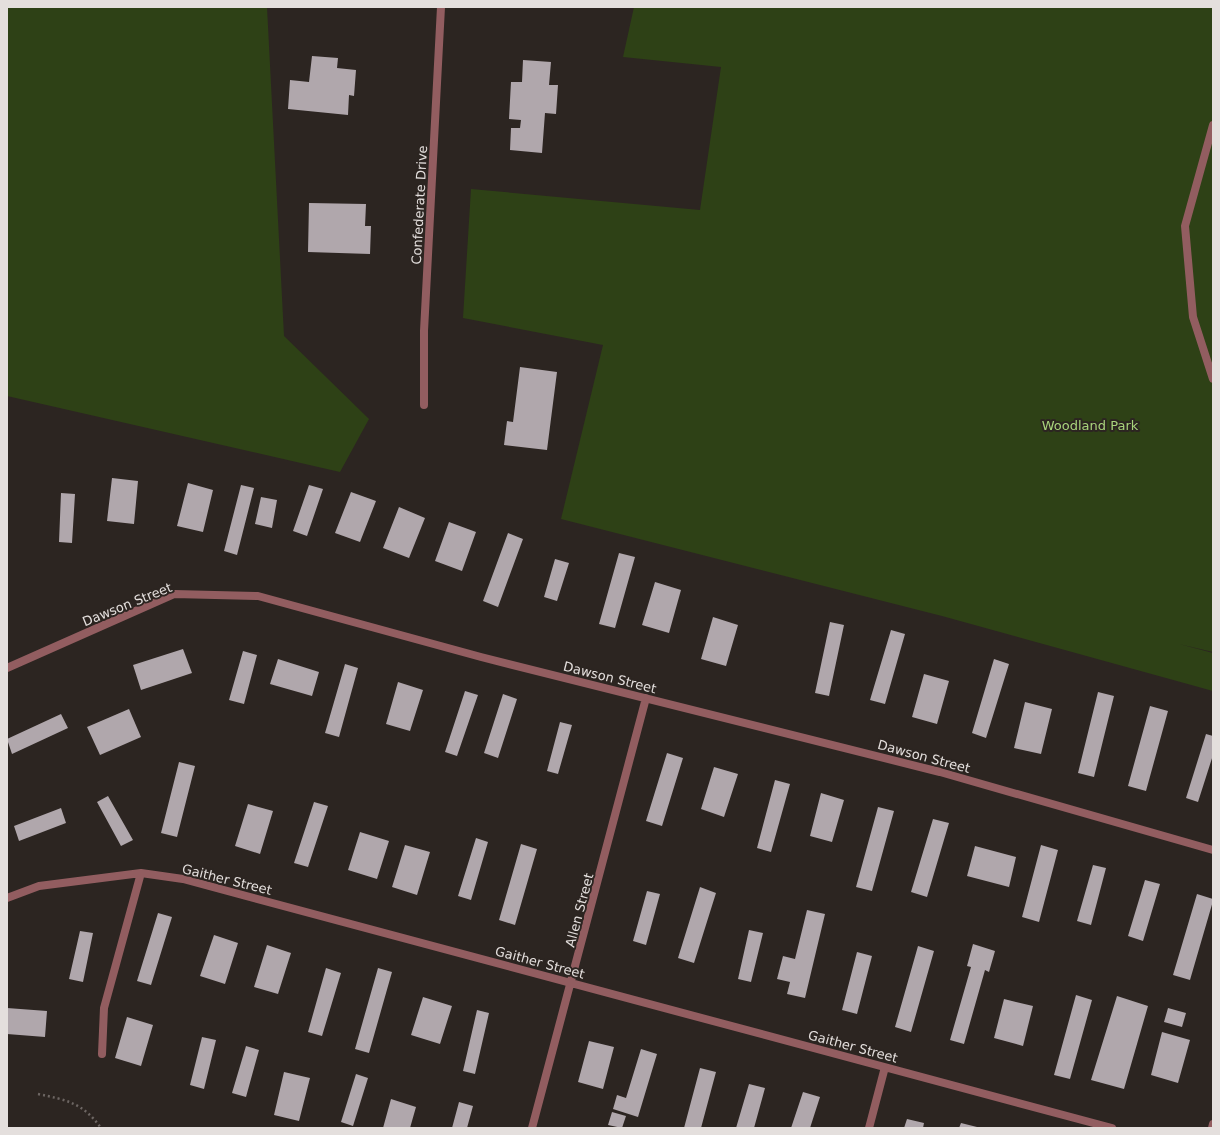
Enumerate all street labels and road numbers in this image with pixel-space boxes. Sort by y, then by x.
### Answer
street label: Confederate Drive [409,145,430,265]
street label: Dawson Street [80,580,174,629]
street label: Dawson Street [562,659,658,696]
street label: Dawson Street [876,737,972,776]
street label: Gaither Street [180,861,273,898]
street label: Allen Street [562,871,597,949]
street label: Gaither Street [494,943,586,982]
street label: Gaither Street [807,1027,899,1066]

